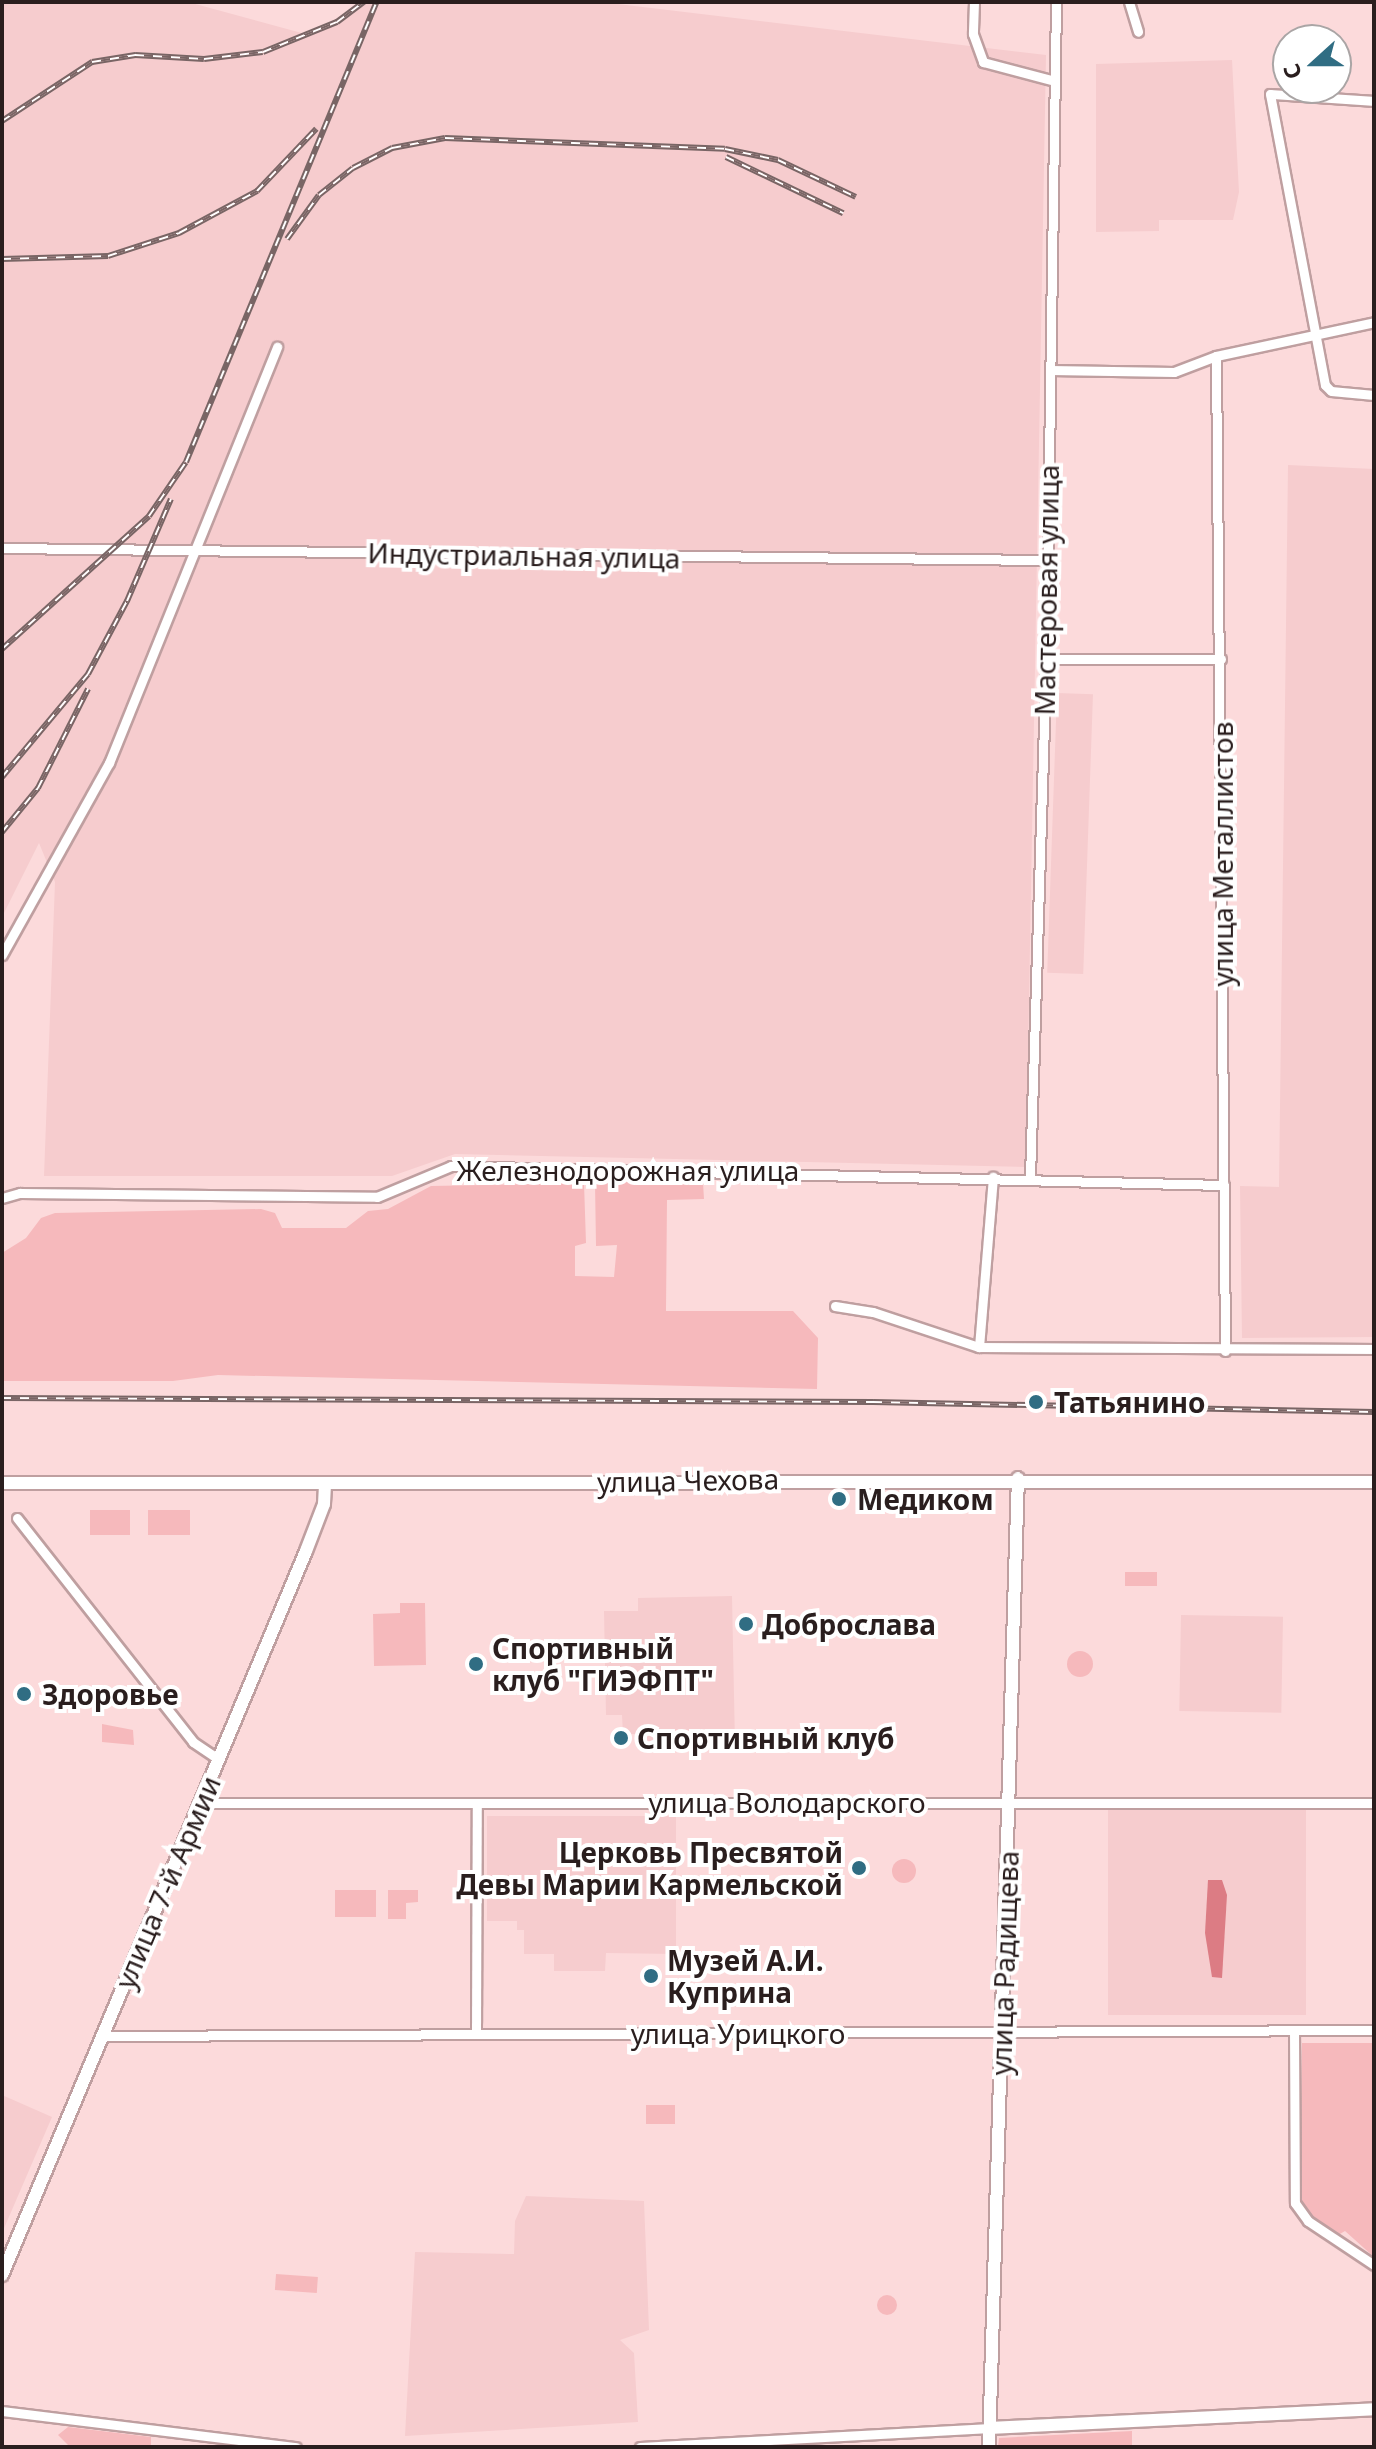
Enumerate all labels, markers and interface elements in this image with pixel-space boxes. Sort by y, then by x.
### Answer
north arrow [1272,24,1352,104]
text: С [1275,60,1308,84]
street label: Мастеровая улица [1027,464,1065,716]
street label: Индустриальная улица [367,535,681,575]
street label: улица Металлистов [1205,721,1239,987]
street label: Железнодорожная улица [457,1153,799,1187]
place label: Татьянино [1054,1385,1206,1419]
marker: Татьянино [1025,1391,1047,1413]
street label: улица Чехова [597,1462,779,1498]
place label: Медиком [857,1482,994,1516]
marker: Медиком [828,1488,850,1510]
place label: Доброслава [762,1607,936,1641]
marker: Доброслава [737,1615,755,1633]
place label: Спортивный клуб "ГИЭФПТ" [492,1631,714,1697]
marker: Спортивный клуб "ГИЭФПТ" [467,1655,485,1673]
place label: Здоровье [42,1677,179,1711]
marker: Здоровье [13,1683,35,1705]
place label: Спортивный клуб [637,1721,894,1755]
marker: Спортивный клуб [612,1729,630,1747]
street label: улица 7-й Армии [107,1771,227,1993]
street label: улица Володарского [648,1785,926,1819]
place label: Церковь Пресвятой Девы Марии Кармельской [456,1835,843,1901]
street label: улица Радищева [983,1850,1025,2076]
marker: Церковь Пресвятой Девы Марии Кармельской [850,1859,868,1877]
place label: Музей А.И. Куприна [667,1943,824,2009]
marker: Музей А.И. Куприна [642,1967,660,1985]
street label: улица Урицкого [631,2016,845,2050]

